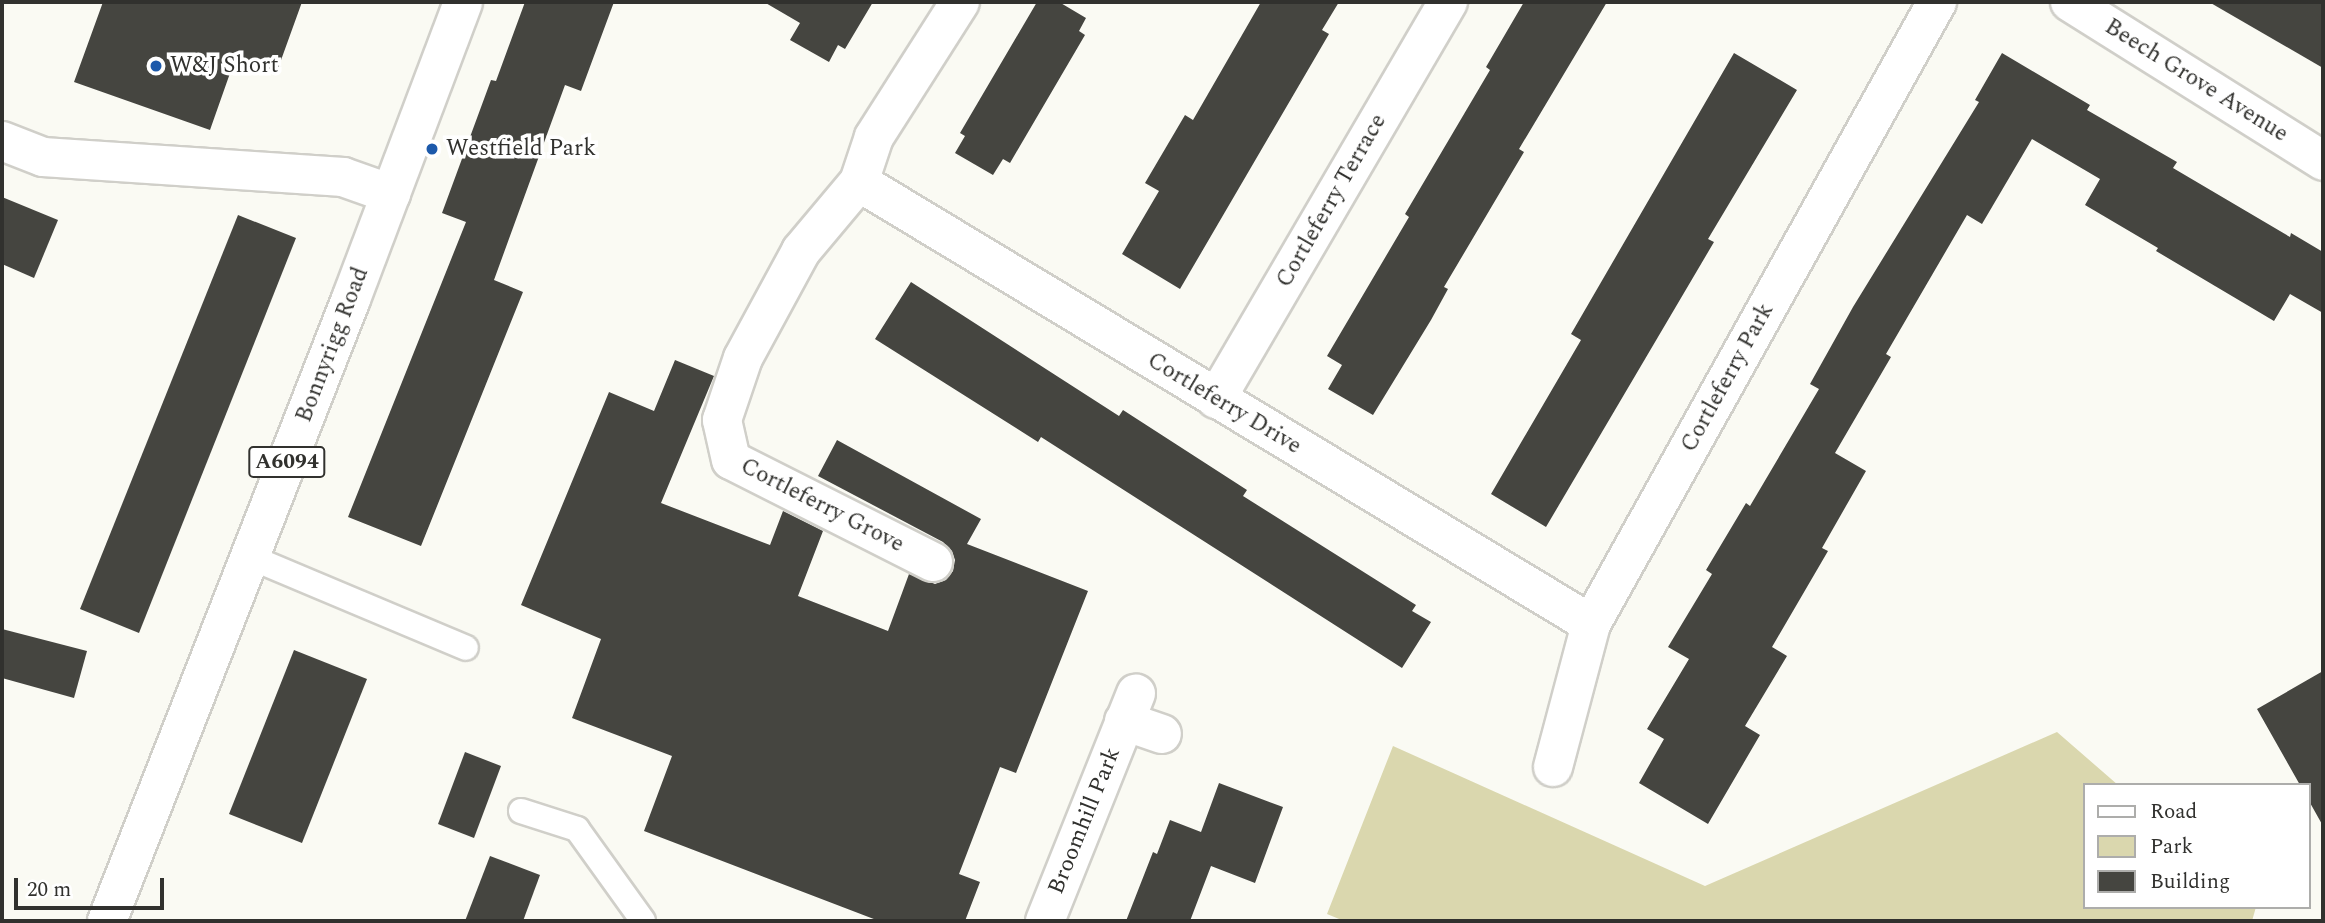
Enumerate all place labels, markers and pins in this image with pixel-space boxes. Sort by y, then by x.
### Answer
place label: W&J Short [170,52,279,80]
marker: W&J Short [148,58,164,74]
place label: Westfield Park [446,135,596,163]
marker: Westfield Park [424,141,440,157]

